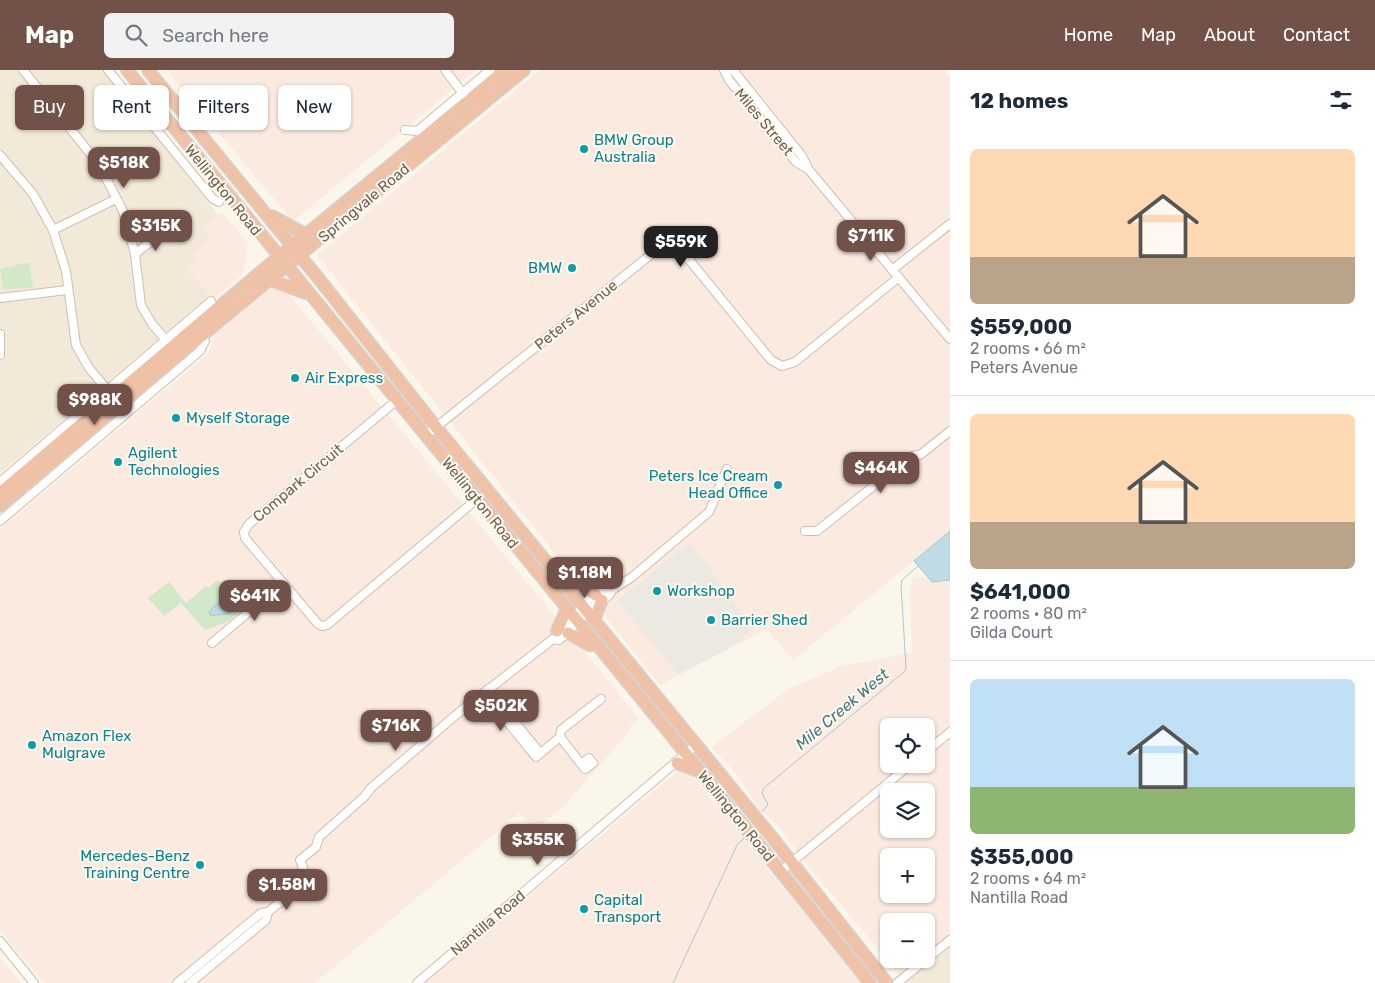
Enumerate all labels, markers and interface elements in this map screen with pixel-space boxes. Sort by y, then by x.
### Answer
search box [104,13,454,58]
text: Map [25,21,74,49]
icon: search [122,21,150,49]
text: Search here [162,24,269,47]
text: Home [1064,24,1113,46]
text: Map [1141,24,1176,46]
text: About [1204,24,1255,46]
text: Contact [1283,24,1350,46]
chip: Buy [15,85,84,130]
chip: Rent [94,85,169,130]
chip: Filters [179,85,268,130]
chip: New [278,85,351,130]
street label: Miles Street [731,85,797,159]
icon: filters [1327,86,1355,114]
text: 12 homes [970,88,1068,113]
place label: BMW Group Australia [594,131,674,166]
street label: Wellington Road [181,141,265,239]
marker: BMW Group Australia [578,143,590,155]
pin: $518K [89,146,159,189]
text: $518K [99,153,149,172]
street label: Springvale Road [315,160,413,246]
icon: home [1118,181,1208,271]
pin: $315K [121,210,191,252]
text: $315K [131,216,181,235]
pin: $711K [836,220,906,262]
pin: $559K [646,226,716,268]
text: $711K [848,226,894,245]
text: $559K [655,232,707,251]
place label: BMW [528,259,562,277]
marker: BMW [566,262,578,274]
street label: Peters Avenue [531,276,621,354]
text: $559,000 [970,314,1072,339]
text: 2 rooms · 66 m² [970,339,1086,358]
text: Peters Avenue [970,358,1078,377]
place label: Air Express [305,369,383,387]
marker: Air Express [289,372,301,384]
pin: $988K [60,384,130,426]
text: $988K [68,390,122,409]
place label: Myself Storage [186,409,290,427]
marker: Myself Storage [170,412,182,424]
street label: Compark Circuit [249,440,347,526]
place label: Agilent Technologies [128,444,220,479]
icon: home [1118,447,1208,537]
pin: $464K [846,452,916,494]
street label: Wellington Road [438,454,522,552]
marker: Agilent Technologies [112,456,124,468]
text: $464K [854,458,908,477]
place label: Peters Ice Cream Head Office [649,467,768,502]
marker: Peters Ice Cream Head Office [772,479,784,491]
pin: $1.18M [544,556,626,599]
text: $1.18M [558,563,612,582]
text: $641,000 [970,579,1071,604]
pin: $641K [220,580,290,622]
place label: Workshop [667,582,735,600]
marker: Workshop [651,585,663,597]
text: $641K [230,586,280,605]
text: 2 rooms · 80 m² [970,604,1087,623]
place label: Barrier Shed [721,611,808,629]
marker: Barrier Shed [705,614,717,626]
text: Gilda Court [970,623,1053,642]
water label: Mile Creek West [792,664,893,753]
pin: $502K [466,690,536,732]
text: $502K [475,696,527,715]
pin: $716K [361,710,431,752]
icon: home [1118,712,1208,802]
text: $716K [372,716,420,735]
map controls [880,718,935,968]
button: locate [880,718,935,773]
place label: Amazon Flex Mulgrave [42,727,131,762]
marker: Amazon Flex Mulgrave [26,739,38,751]
street label: Wellington Road [694,767,778,865]
button: layers [880,783,935,838]
pin: $355K [503,824,573,866]
text: $355K [512,830,564,849]
text: $355,000 [970,844,1073,869]
place label: Mercedes-Benz Training Centre [80,847,190,882]
button: + [880,848,935,903]
marker: Mercedes-Benz Training Centre [194,859,206,871]
pin: $1.58M [246,868,328,911]
text: 2 rooms · 64 m² [970,869,1086,888]
text: $1.58M [258,875,316,894]
street label: Nantilla Road [447,887,529,959]
text: Nantilla Road [970,888,1068,907]
place label: Capital Transport [594,891,661,926]
marker: Capital Transport [578,903,590,915]
button: − [880,913,935,968]

